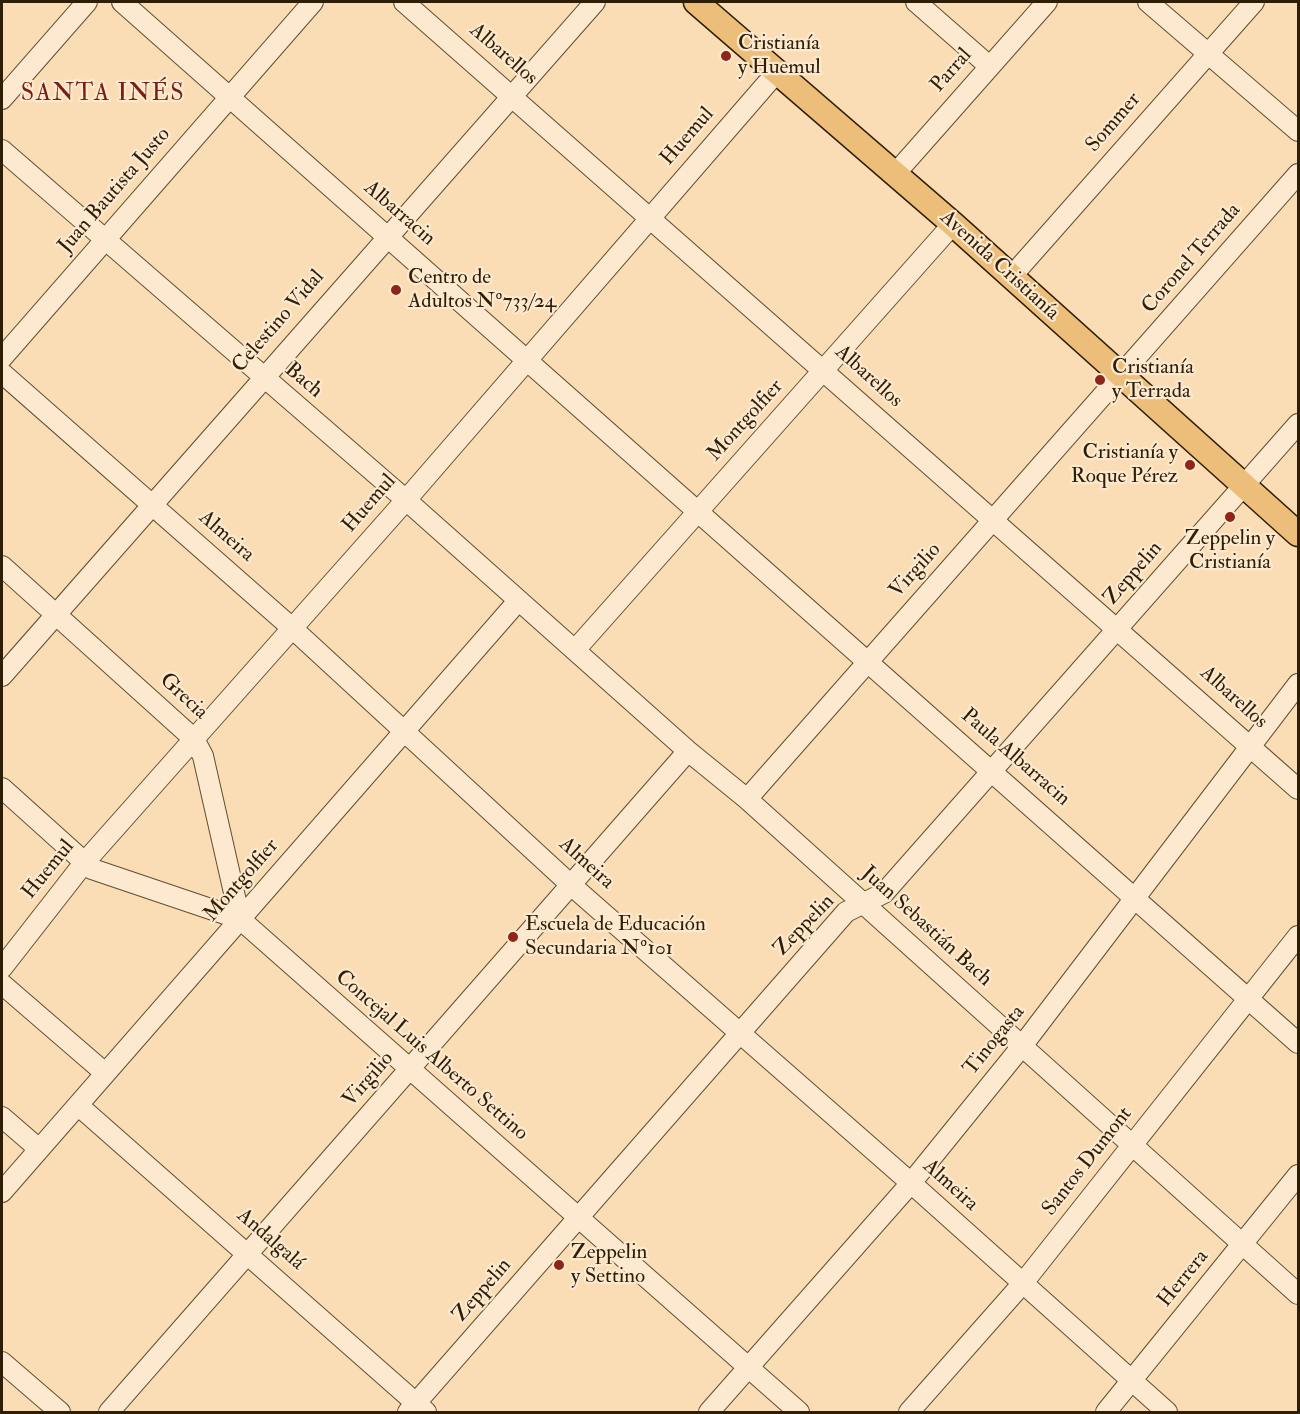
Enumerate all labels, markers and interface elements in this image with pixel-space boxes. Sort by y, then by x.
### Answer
street label: Albarellos [464,19,542,91]
place label: Cristianía y Huemul [738,31,821,81]
street label: Parral [926,44,978,98]
marker: Cristianía y Huemul [719,49,733,63]
district label: SANTA INÉS [21,81,185,109]
street label: Sommer [1081,88,1147,158]
street label: Huemul [656,103,720,171]
street label: Juan Bautista Justo [54,123,176,259]
street label: Albarracin [358,176,440,252]
street label: Coronel Terrada [1137,199,1247,319]
street label: Avenida Cristianía [934,206,1064,326]
place label: Centro de Adultos Nº733/24 [408,265,556,315]
street label: Celestino Vidal [228,266,330,378]
marker: Centro de Adultos Nº733/24 [389,283,403,297]
street label: Albarellos [829,340,907,414]
place label: Cristianía y Terrada [1112,355,1194,405]
street label: Bach [279,358,327,404]
marker: Cristianía y Terrada [1093,373,1107,387]
street label: Montgolfier [703,375,789,467]
place label: Cristianía y Roque Pérez [1071,440,1178,490]
marker: Cristianía y Roque Pérez [1183,458,1197,472]
street label: Huemul [338,470,402,538]
street label: Almeira [193,506,259,568]
marker: Zeppelin y Cristianía [1223,510,1237,524]
place label: Zeppelin y Cristianía [1185,526,1275,576]
street label: Zeppelin [1099,537,1169,611]
street label: Virgilio [885,538,947,604]
street label: Albarellos [1194,661,1272,735]
street label: Grecia [154,668,212,726]
street label: Paula Albarracin [955,704,1075,812]
street label: Almeira [553,833,619,895]
street label: Montgolfier [199,834,285,928]
street label: Huemul [17,835,81,905]
street label: Juan Sebastián Bach [855,862,997,992]
street label: Zeppelin [769,890,841,962]
place label: Escuela de Educación Secundaria Nº101 [525,912,706,962]
marker: Escuela de Educación Secundaria Nº101 [506,930,520,944]
street label: Concejal Luis Alberto Settino [329,965,533,1147]
street label: Tinogasta [959,1001,1031,1081]
street label: Virgilio [338,1047,400,1113]
street label: Santos Dumont [1038,1103,1138,1221]
street label: Almeira [917,1155,983,1217]
street label: Andalgalá [231,1204,309,1276]
place label: Zeppelin y Settino [571,1240,647,1290]
street label: Herrera [1153,1245,1215,1313]
street label: Zeppelin [448,1254,518,1328]
marker: Zeppelin y Settino [552,1258,566,1272]

